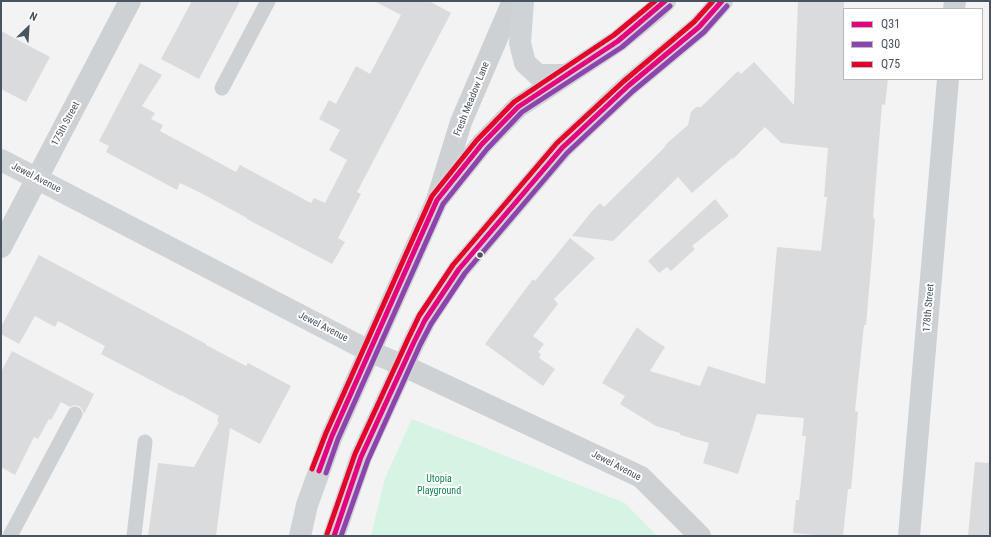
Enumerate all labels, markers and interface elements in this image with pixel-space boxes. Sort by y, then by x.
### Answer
north arrow [8,8,48,48]
legend [843,8,983,80]
text: N [27,9,39,24]
text: Q31 [881,17,900,31]
text: Q30 [881,37,900,51]
text: Q75 [881,57,900,71]
street label: Fresh Meadow Lane [452,60,492,138]
street label: 175th Street [49,100,83,148]
street label: Jewel Avenue [9,160,63,196]
unlabelled marker [475,250,485,260]
street label: 178th Street [921,283,937,333]
street label: Jewel Avenue [296,309,350,345]
street label: Jewel Avenue [589,448,643,484]
park label: Utopia Playground [417,473,461,496]

